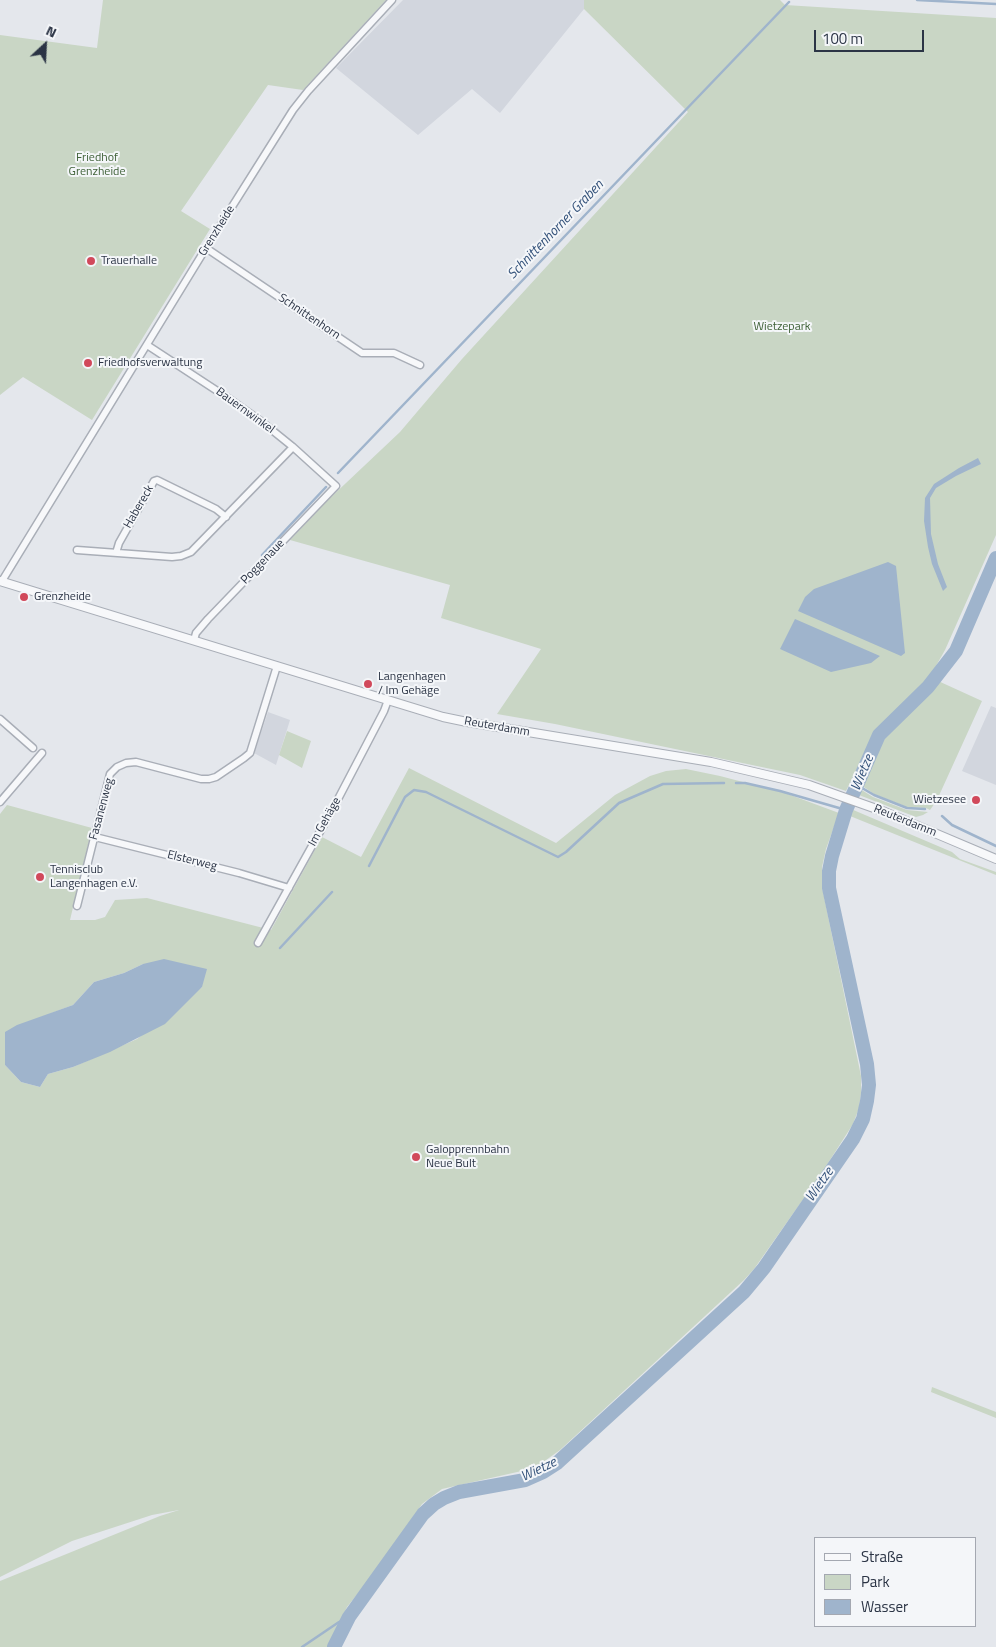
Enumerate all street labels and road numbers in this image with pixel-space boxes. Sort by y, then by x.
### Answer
street label: Grenzheide [196,203,238,259]
street label: Schnittenhorn [275,291,343,343]
street label: Bauernwinkel [213,385,277,437]
street label: Habereck [121,483,157,531]
street label: Poggenaue [238,537,288,587]
street label: Reuterdamm [463,714,531,740]
street label: Fasanenweg [87,776,117,842]
street label: Im Gehäge [306,795,344,849]
street label: Reuterdamm [872,802,938,840]
street label: Elsterweg [166,848,218,874]

